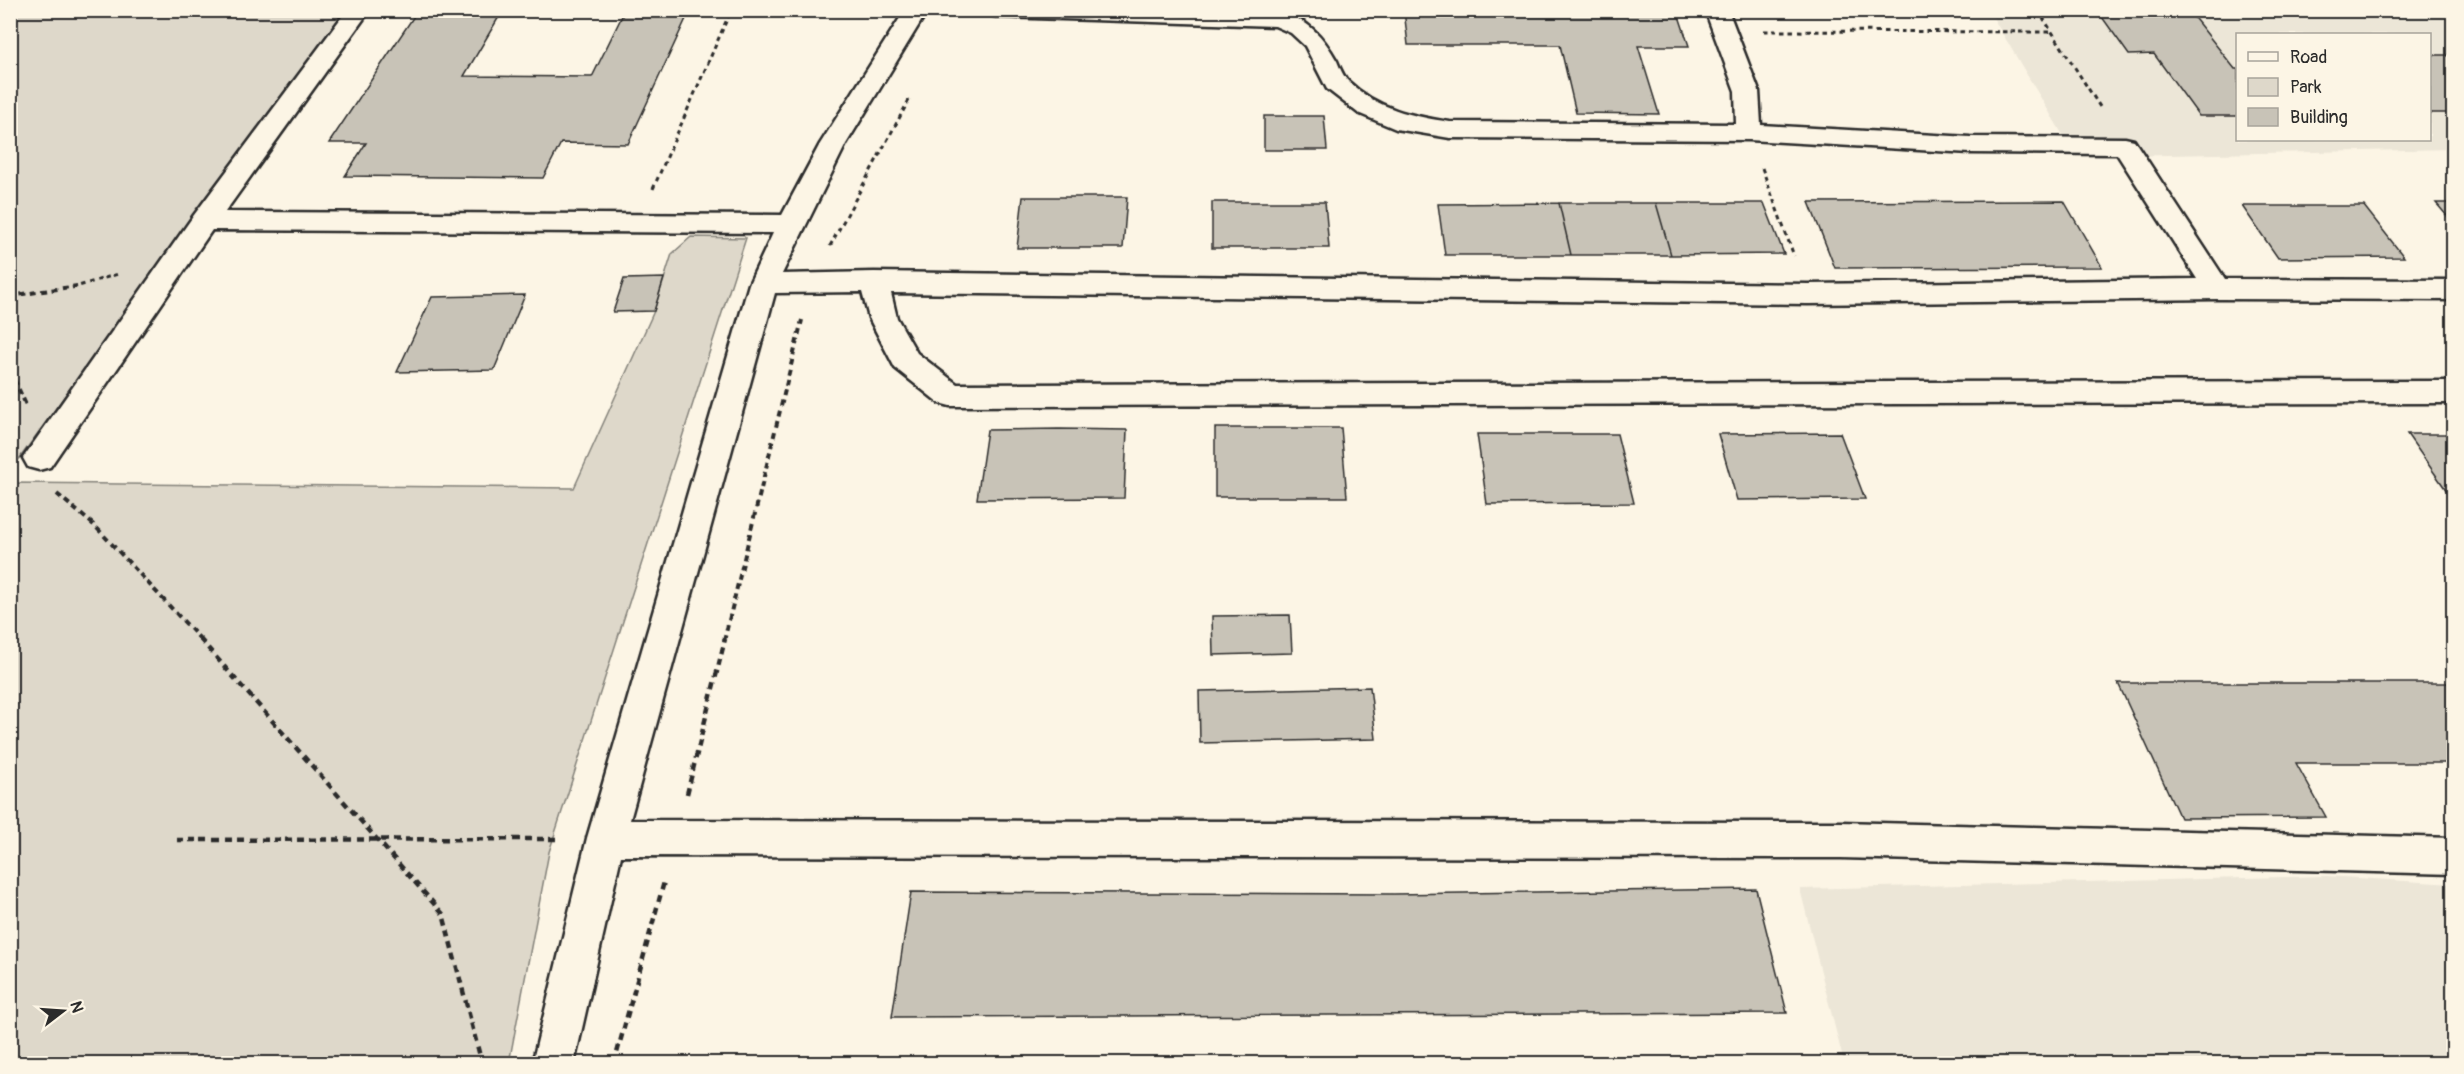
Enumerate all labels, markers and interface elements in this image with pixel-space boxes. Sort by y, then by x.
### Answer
legend [2236,33,2431,141]
text: Road [2290,46,2327,69]
text: Park [2290,76,2322,99]
text: Building [2290,106,2348,129]
north arrow [33,981,93,1041]
text: N [65,999,88,1015]

